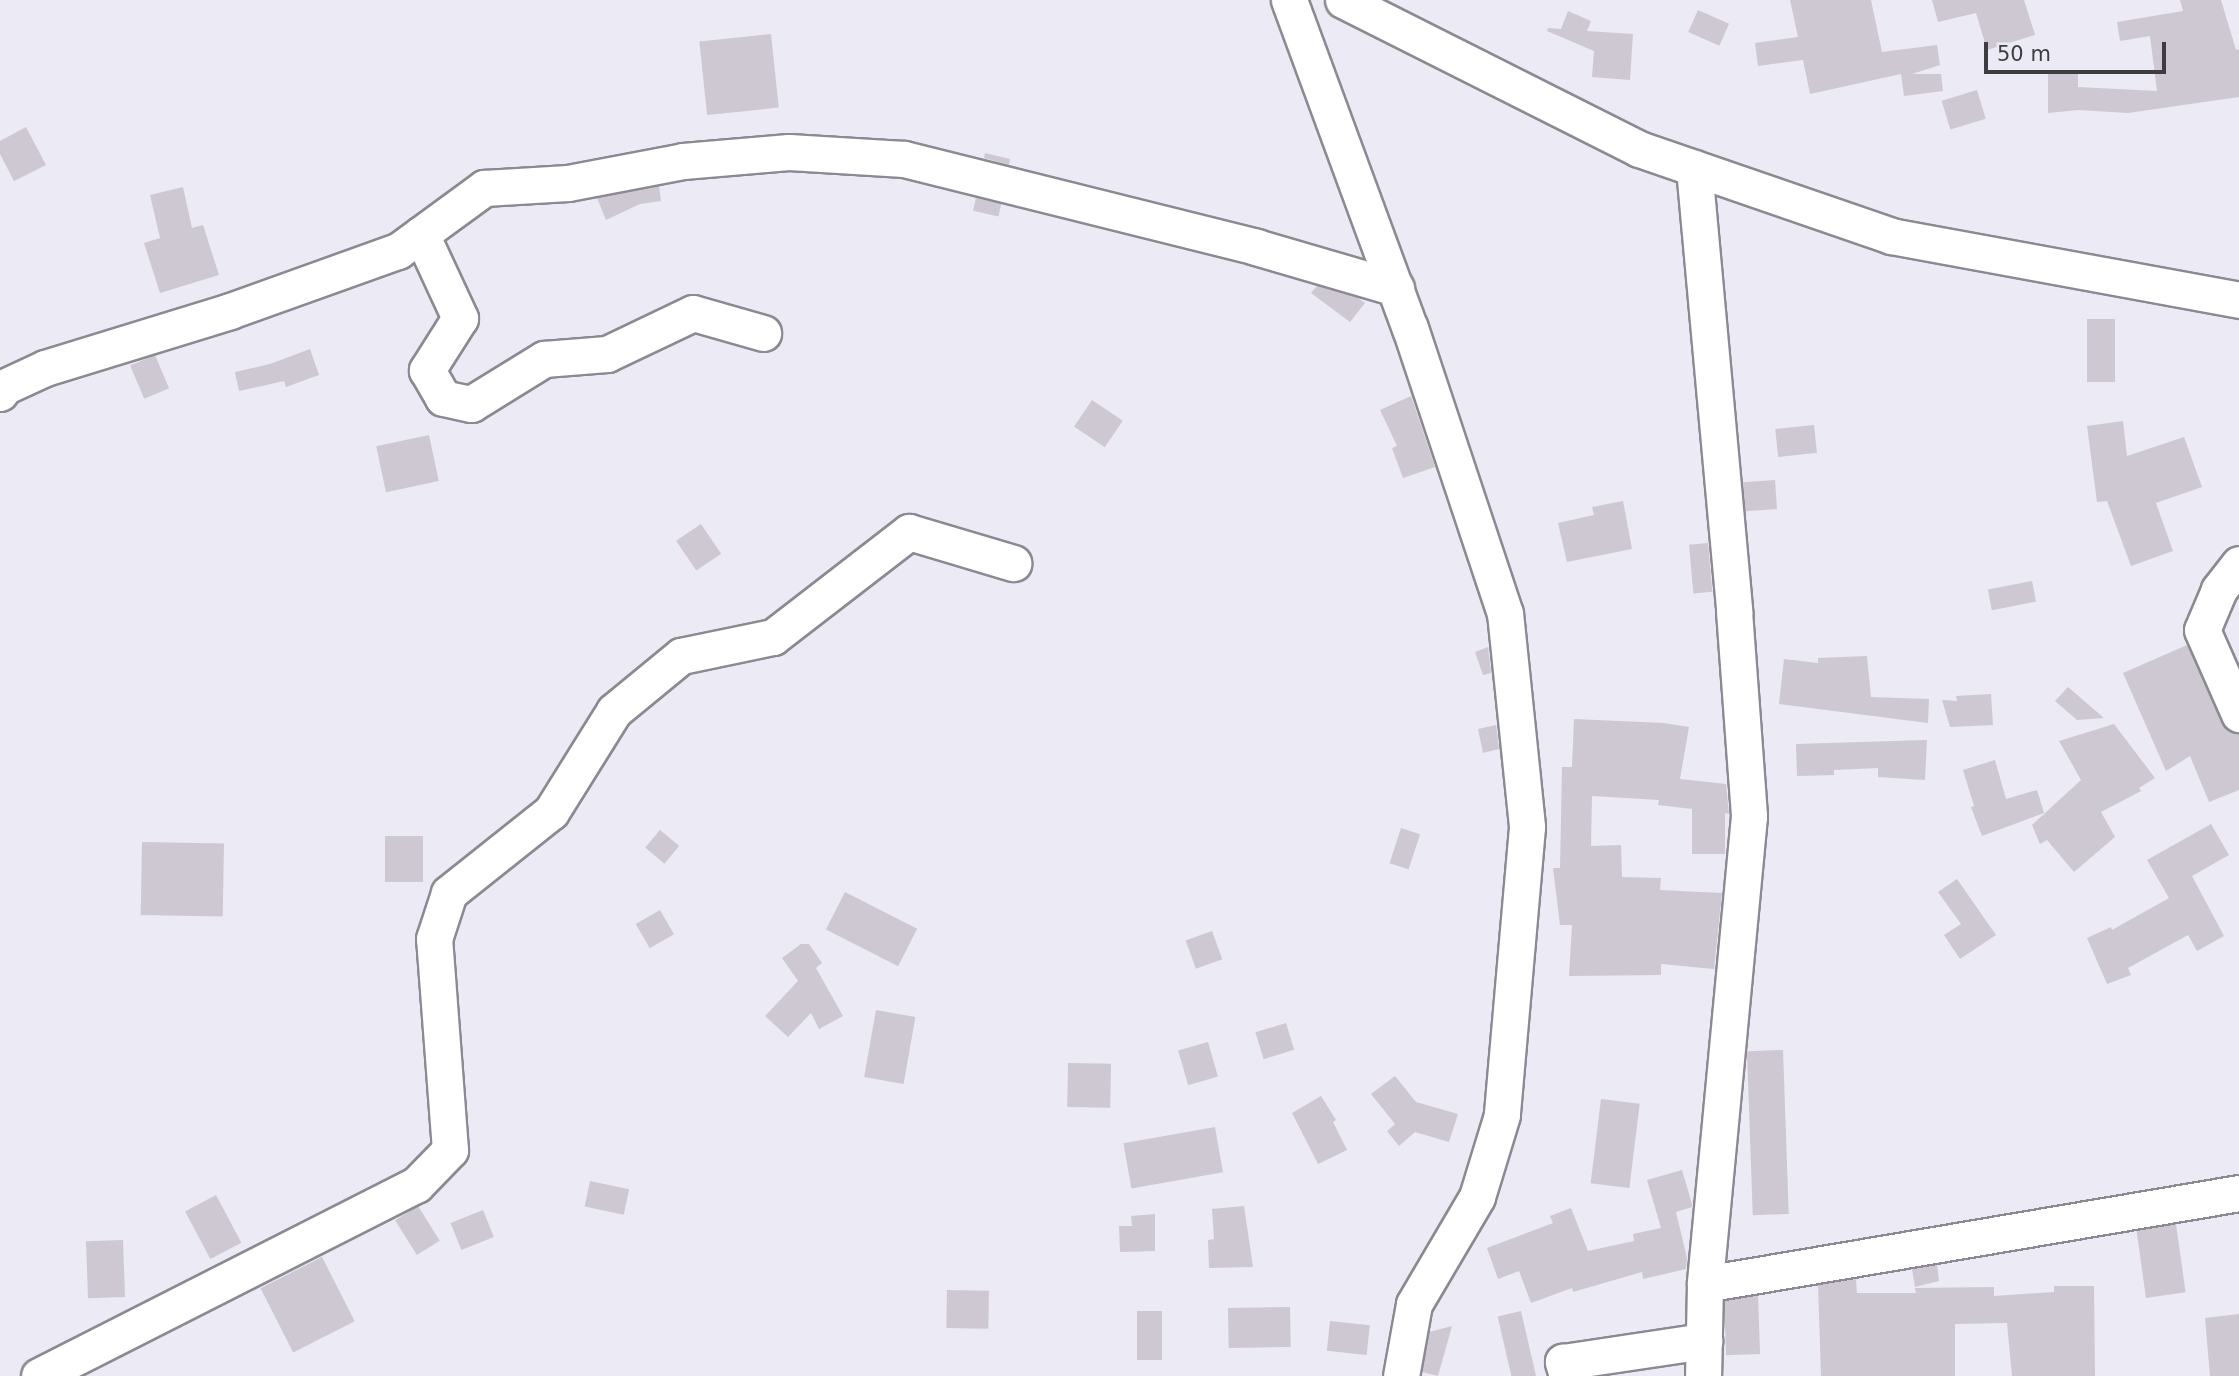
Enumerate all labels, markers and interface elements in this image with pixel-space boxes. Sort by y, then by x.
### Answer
scale bar [1987,28,2169,72]
text: 50 m [1997,42,2051,66]

